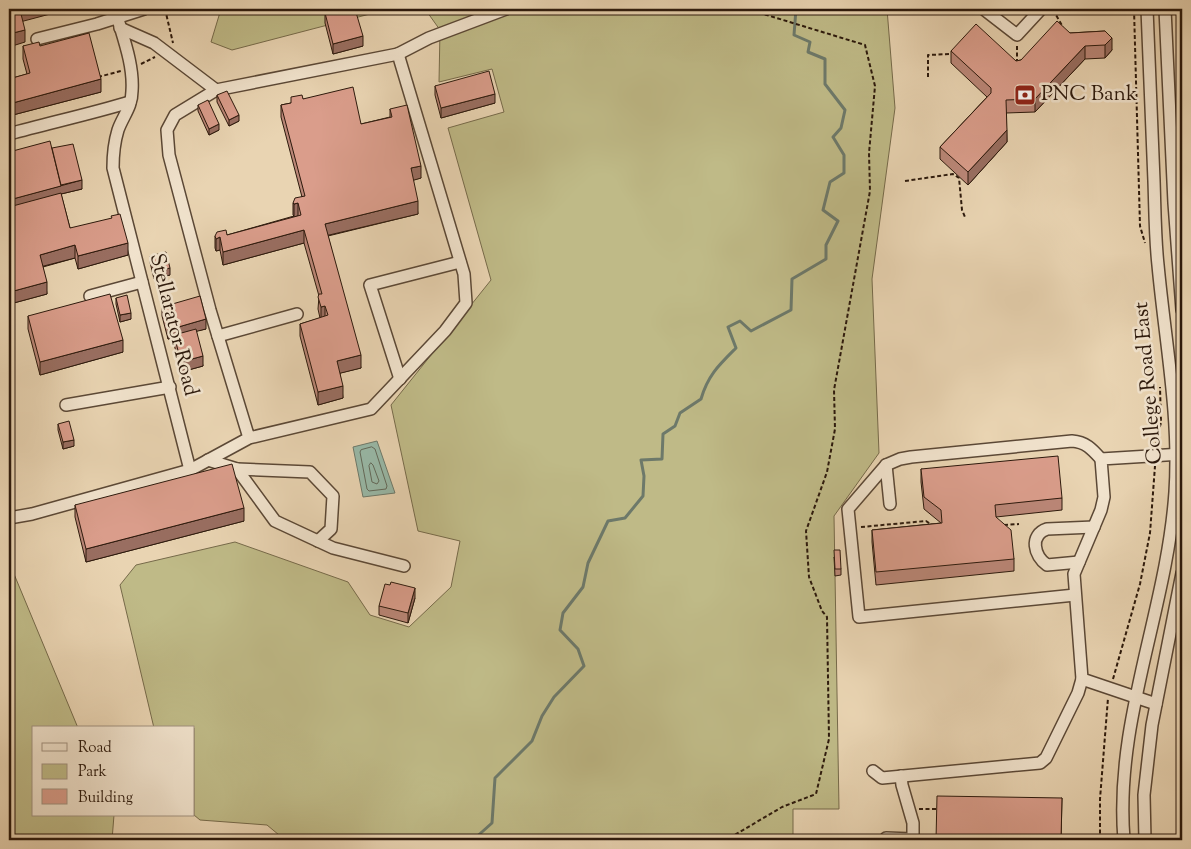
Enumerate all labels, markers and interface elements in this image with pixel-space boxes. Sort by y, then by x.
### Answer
place label: PNC Bank [1041,80,1138,110]
bank icon: PNC Bank [1013,83,1037,107]
street label: Stellarator Road [141,251,205,400]
street label: College Road East [1127,301,1171,465]
legend [32,726,195,816]
text: Road [78,738,112,759]
text: Park [78,762,107,783]
text: Building [78,788,133,809]

